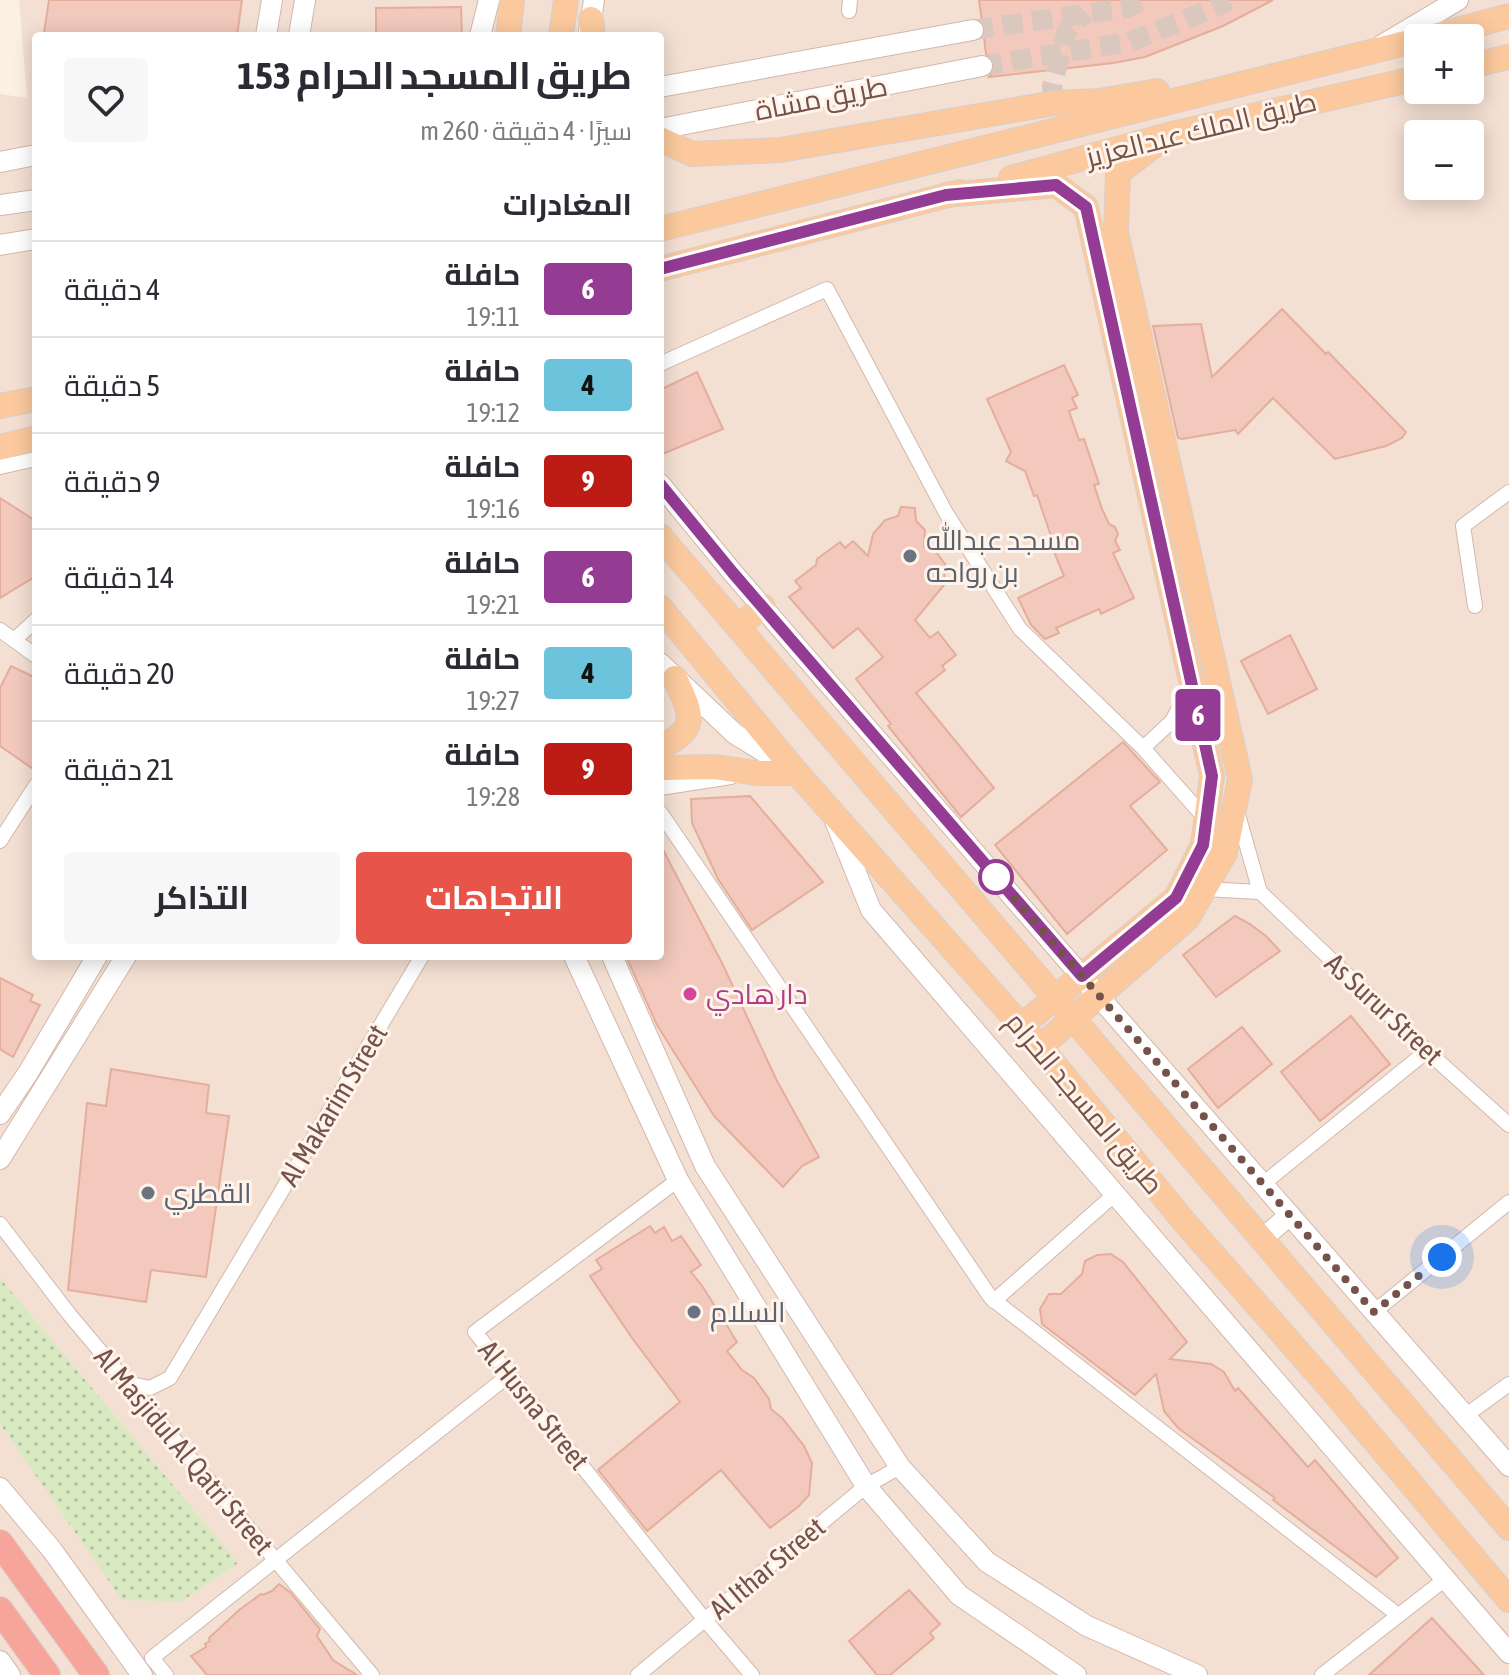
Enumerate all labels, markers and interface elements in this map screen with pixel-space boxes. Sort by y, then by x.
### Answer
map controls [1404,24,1484,200]
button: + [1404,24,1484,104]
text: طريق المسجد الحرام 153 [237,54,632,97]
button: heart [64,58,148,142]
street label: طريق مشاة [752,69,890,128]
street label: طريق الملك عبدالعزيز [1080,85,1320,175]
text: سيرًا · 4 دقيقة · 260 m [420,116,632,146]
button: − [1404,120,1484,200]
text: المغادرات [503,187,632,221]
text: حافلة [445,257,520,291]
text: 4 دقيقة [64,272,160,306]
text: 6 [581,273,595,305]
text: 19:11 [466,302,520,332]
text: حافلة [445,353,520,387]
text: 5 دقيقة [64,368,160,402]
text: 4 [581,369,595,401]
text: 19:12 [466,398,520,428]
text: حافلة [445,449,520,483]
text: 9 دقيقة [64,464,160,498]
text: 9 [581,465,595,497]
text: 19:16 [466,494,520,524]
place label: مسجد عبدالله بن رواحه [926,522,1081,589]
text: حافلة [445,545,520,579]
marker: مسجد عبدالله بن رواحه [901,547,919,565]
text: 14 دقيقة [64,560,174,594]
text: 6 [581,561,595,593]
text: 19:21 [466,590,520,620]
text: حافلة [445,641,520,675]
text: 20 دقيقة [64,656,174,690]
text: 4 [581,657,595,689]
text: 19:27 [466,686,520,716]
line badge: 6 [1172,689,1224,741]
text: 6 [1191,699,1205,731]
text: حافلة [445,737,520,771]
text: 21 دقيقة [64,752,174,786]
text: 9 [581,753,595,785]
text: 19:28 [466,782,520,812]
button: التذاكر [64,852,340,944]
button: الاتجاهات [356,852,632,944]
unlabelled marker [979,860,1013,894]
street label: As Surur Street [1319,947,1449,1071]
place label: دار هادي [706,978,807,1016]
marker: دار هادي [681,985,699,1003]
street label: طريق المسجد الحرام [997,1006,1170,1203]
street label: Al Makarim Street [272,1019,394,1191]
place label: القطري [164,1177,252,1215]
marker: القطري [139,1184,157,1202]
your location [1422,1237,1462,1277]
place label: السلام [710,1296,786,1332]
marker: السلام [685,1303,703,1321]
street label: Al Husna Street [472,1334,596,1476]
street label: Al Masjidul Al Qatri Street [88,1341,280,1561]
street label: Al Ithar Street [703,1511,831,1625]

